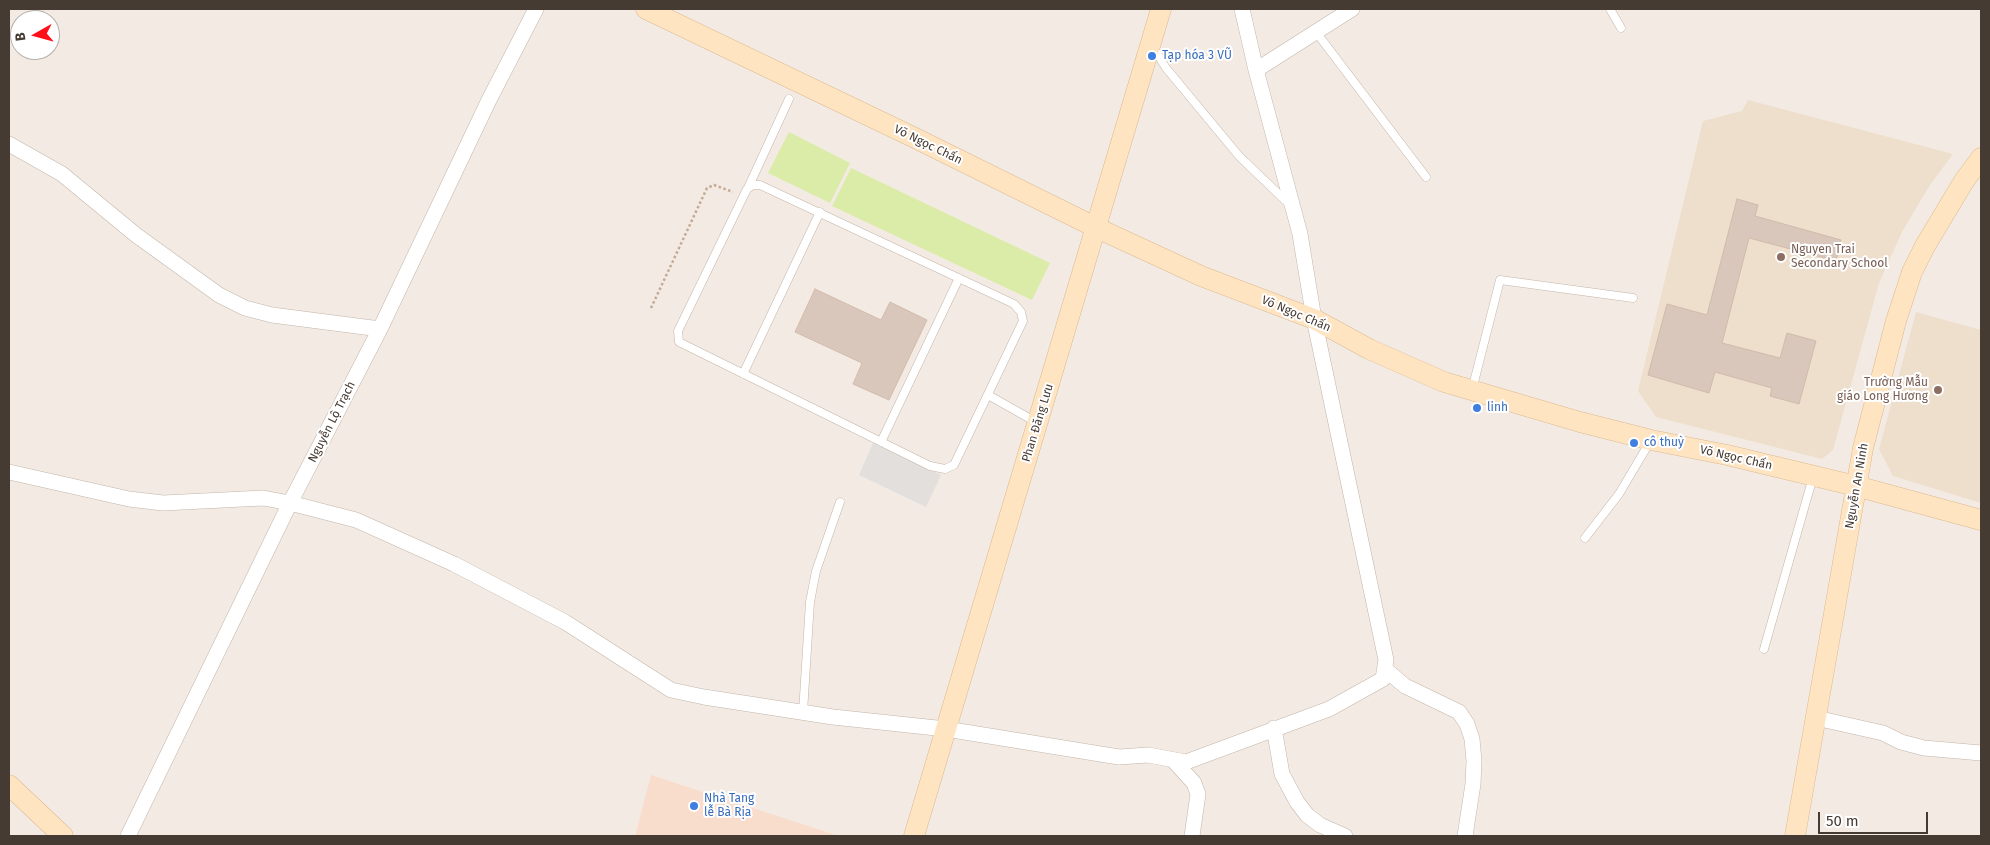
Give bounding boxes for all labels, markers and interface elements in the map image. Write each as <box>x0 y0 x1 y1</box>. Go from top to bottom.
north arrow <box>10 10 60 60</box>
text: B <box>12 31 30 42</box>
place label: Tạp hóa 3 VŨ <box>1162 49 1232 63</box>
marker: Tạp hóa 3 VŨ <box>1146 50 1158 62</box>
street label: Võ Ngọc Chấn <box>892 122 964 168</box>
place label: Nguyen Trai Secondary School <box>1791 243 1888 271</box>
marker: Nguyen Trai Secondary School <box>1775 251 1787 263</box>
street label: Võ Ngọc Chấn <box>1259 293 1333 335</box>
place label: Trường Mẫu giáo Long Hương <box>1837 376 1928 404</box>
street label: Nguyễn Lộ Trạch <box>305 379 359 465</box>
street label: Phan Đăng Lưu <box>1019 382 1057 464</box>
marker: Trường Mẫu giáo Long Hương <box>1932 384 1944 396</box>
place label: linh <box>1487 401 1508 415</box>
marker: linh <box>1471 402 1483 414</box>
place label: cô thuỳ <box>1644 436 1684 450</box>
marker: cô thuỳ <box>1628 437 1640 449</box>
street label: Nguyễn An Ninh <box>1842 442 1872 530</box>
street label: Võ Ngọc Chấn <box>1698 443 1774 473</box>
place label: Nhà Tang lễ Bà Rịa <box>704 792 754 820</box>
marker: Nhà Tang lễ Bà Rịa <box>688 800 700 812</box>
scale bar <box>1820 802 1930 834</box>
text: 50 m <box>1826 812 1859 830</box>

